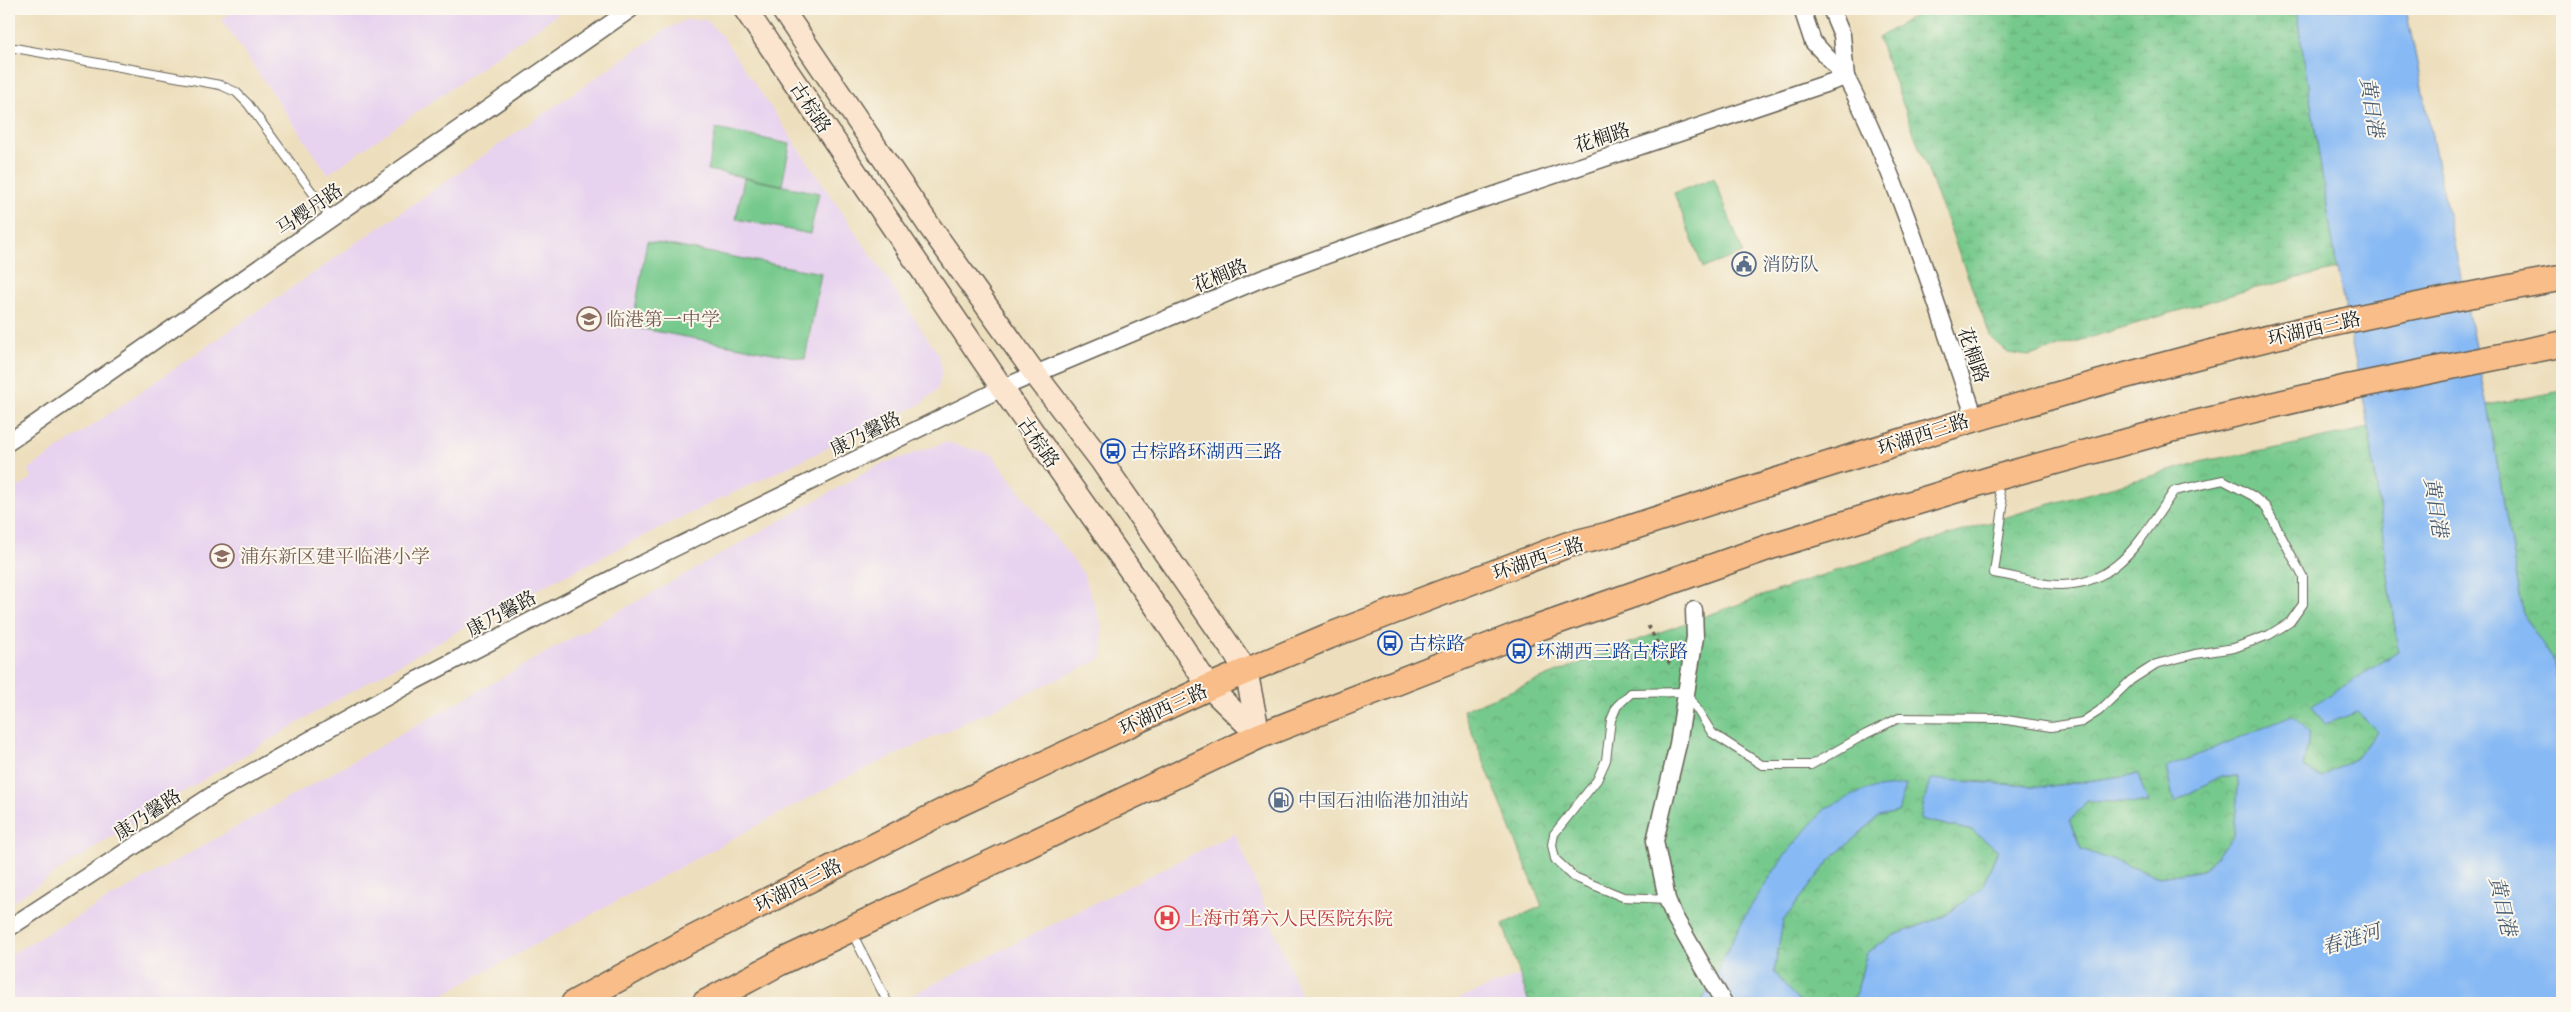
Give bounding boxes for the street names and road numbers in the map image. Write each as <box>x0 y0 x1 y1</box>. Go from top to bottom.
street label: 古棕路 <box>784 77 837 138</box>
street label: 花榈路 <box>1571 117 1633 158</box>
street label: 马樱丹路 <box>271 177 348 241</box>
street label: 花榈路 <box>1189 253 1251 298</box>
street label: 环湖西三路 <box>2265 306 2363 351</box>
street label: 花榈路 <box>1952 324 1995 386</box>
street label: 康乃馨路 <box>826 406 905 461</box>
street label: 环湖西三路 <box>1874 408 1972 461</box>
street label: 古棕路 <box>1012 412 1065 473</box>
street label: 环湖西三路 <box>1489 531 1587 586</box>
street label: 康乃馨路 <box>462 585 541 642</box>
street label: 环湖西三路 <box>1115 678 1212 741</box>
street label: 康乃馨路 <box>109 783 186 846</box>
street label: 环湖西三路 <box>750 853 846 918</box>

